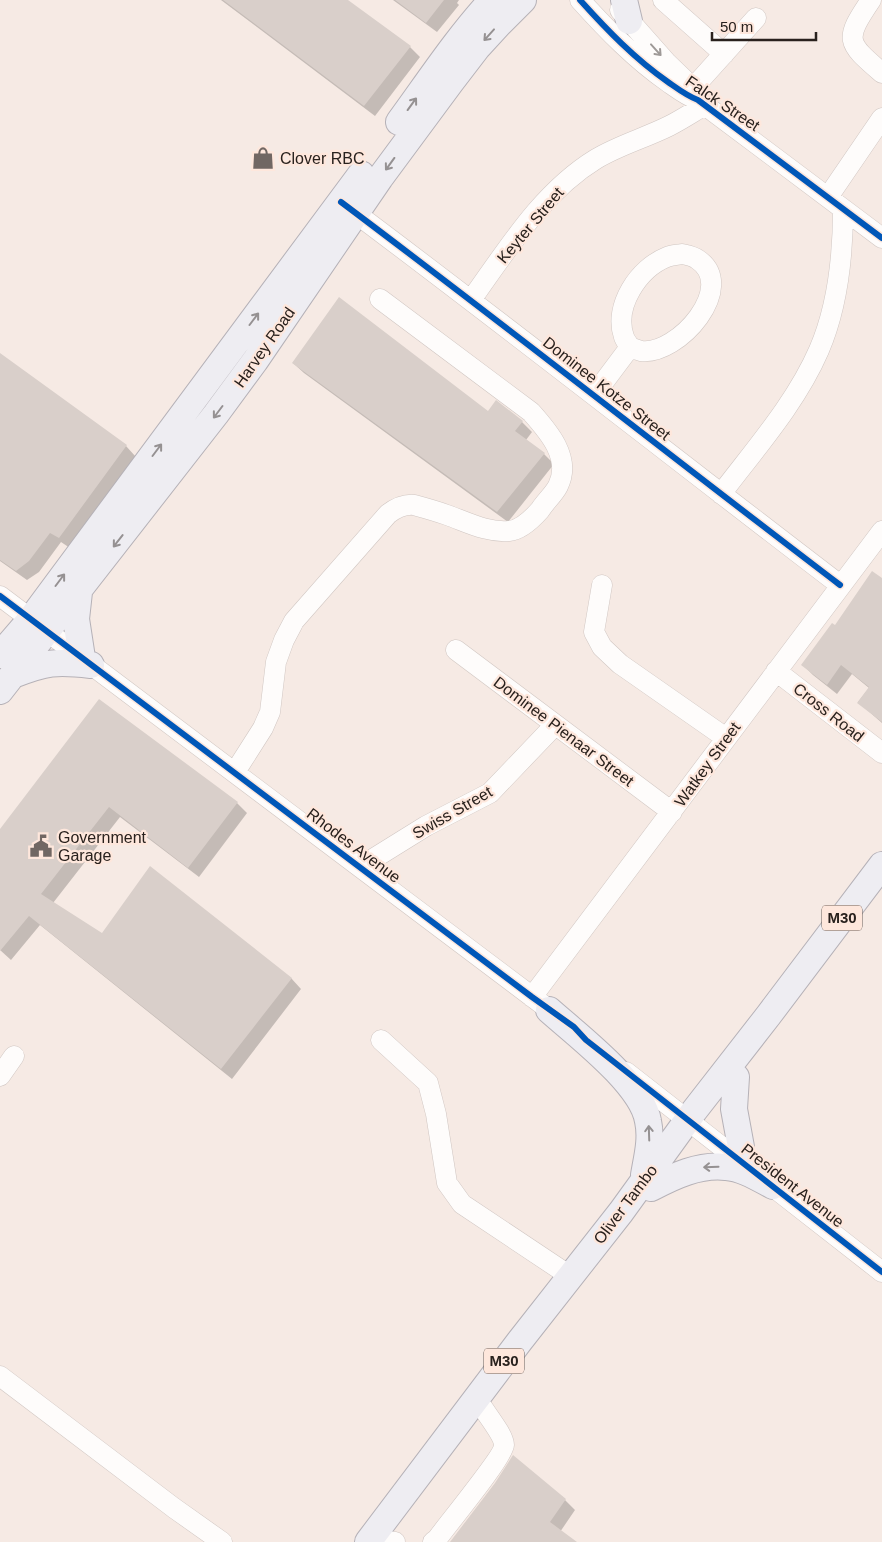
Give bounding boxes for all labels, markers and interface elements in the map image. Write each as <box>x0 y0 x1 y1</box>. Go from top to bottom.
scale bar <box>712 10 816 42</box>
text: 50 m <box>720 18 753 35</box>
one-way arrow <box>483 28 495 41</box>
one-way arrow <box>650 43 662 56</box>
street label: Falck Street <box>683 73 763 135</box>
one-way arrow <box>407 97 417 111</box>
shop icon: Clover RBC <box>250 145 276 171</box>
place label: Clover RBC <box>280 150 364 167</box>
one-way arrow <box>385 157 395 171</box>
street label: Keyter Street <box>494 184 567 267</box>
street label: Harvey Road <box>231 304 298 390</box>
one-way arrow <box>248 313 259 326</box>
street label: Dominee Kotze Street <box>540 334 674 444</box>
one-way arrow <box>212 405 223 418</box>
one-way arrow <box>151 444 162 457</box>
one-way arrow <box>113 534 124 547</box>
one-way arrow <box>54 574 65 587</box>
street label: Dominee Pienaar Street <box>490 673 637 790</box>
street label: Cross Road <box>790 680 867 745</box>
street label: Watkey Street <box>671 718 744 810</box>
street label: Swiss Street <box>409 783 495 842</box>
street label: Rhodes Avenue <box>304 805 404 886</box>
place label: Government Garage <box>58 829 147 864</box>
public building icon: Government Garage <box>28 833 54 859</box>
road number: M30 <box>822 906 862 930</box>
one-way arrow <box>644 1125 654 1141</box>
street label: President Avenue <box>738 1140 847 1231</box>
street label: Oliver Tambo <box>590 1162 661 1247</box>
one-way arrow <box>703 1162 720 1172</box>
road number: M30 <box>484 1348 524 1374</box>

